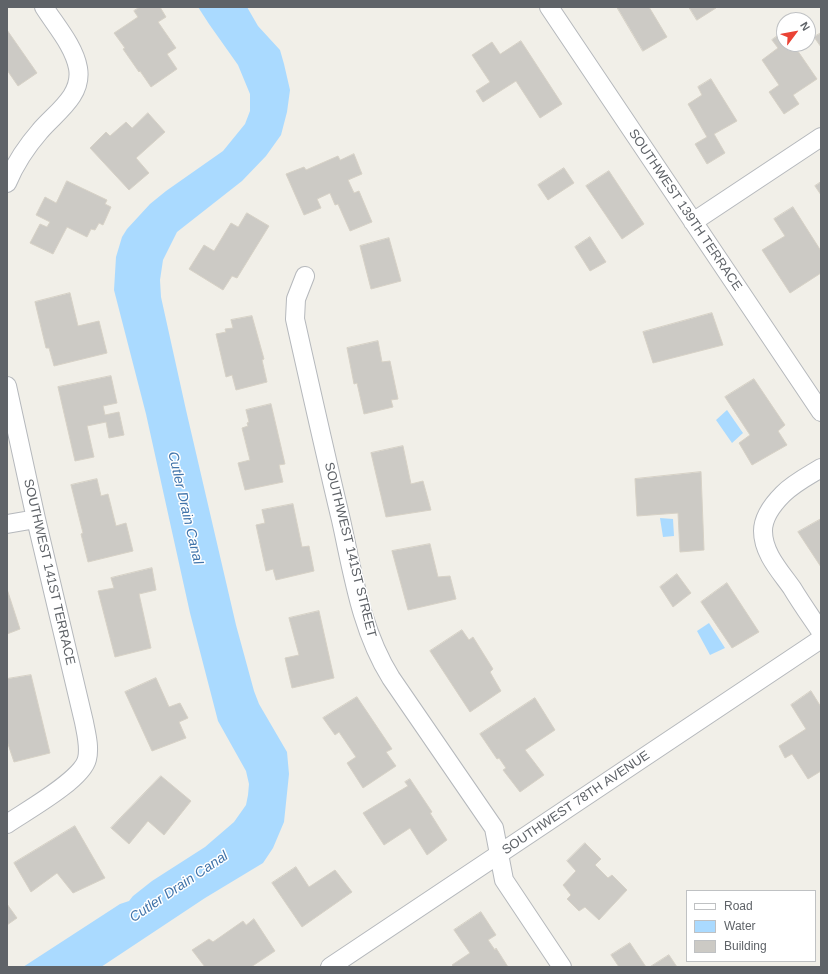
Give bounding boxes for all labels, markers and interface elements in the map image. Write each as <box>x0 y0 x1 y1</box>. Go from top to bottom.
north arrow <box>776 12 816 52</box>
text: N <box>798 20 813 33</box>
street label: SOUTHWEST 139TH TERRACE <box>625 126 745 294</box>
water label: Cutler Drain Canal <box>164 450 206 566</box>
street label: SOUTHWEST 141ST STREET <box>321 461 379 639</box>
street label: SOUTHWEST 141ST TERRACE <box>20 477 78 667</box>
street label: SOUTHWEST 78TH AVENUE <box>499 748 653 858</box>
water label: Cutler Drain Canal <box>127 848 231 926</box>
legend <box>686 890 816 962</box>
text: Road <box>724 899 753 913</box>
text: Water <box>724 919 756 933</box>
text: Building <box>724 939 767 953</box>

